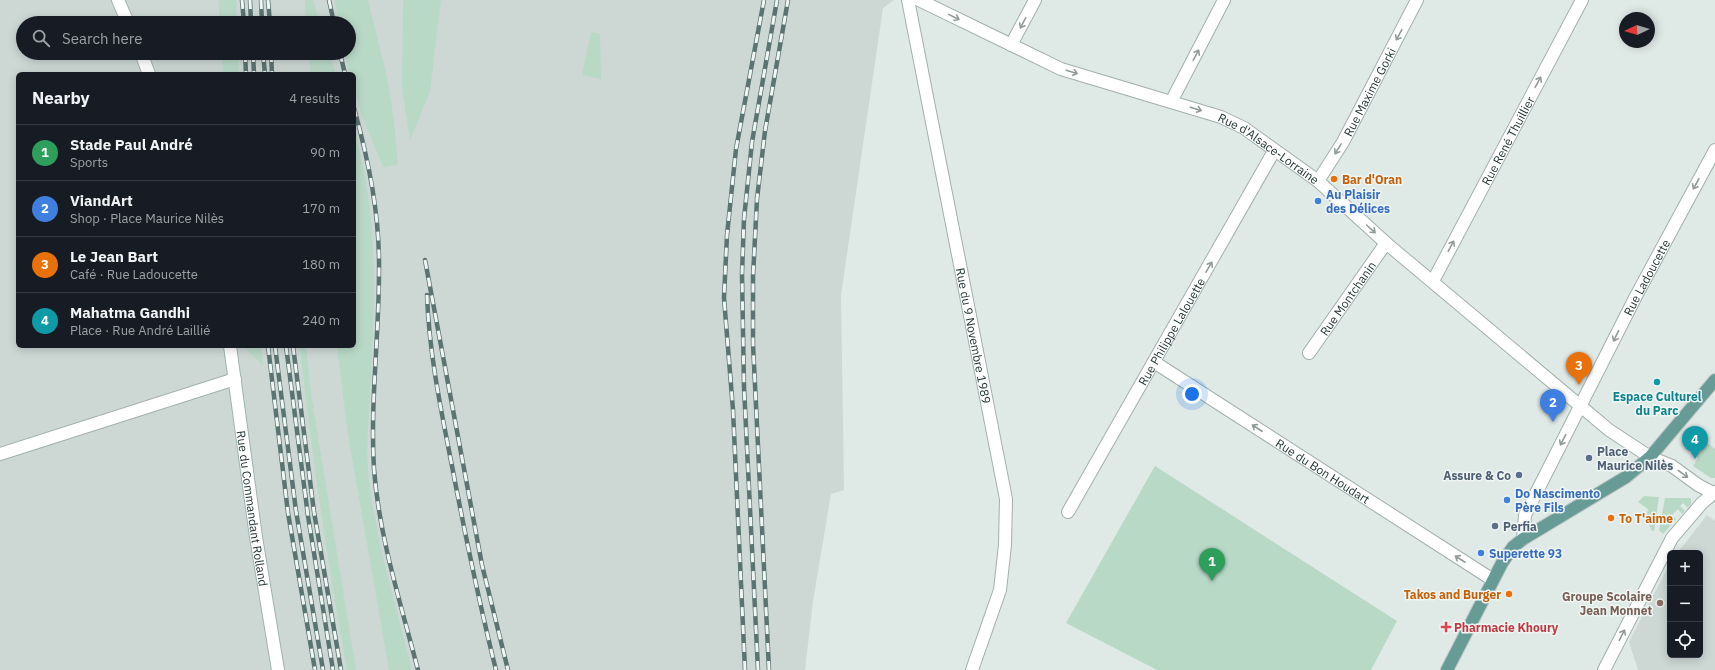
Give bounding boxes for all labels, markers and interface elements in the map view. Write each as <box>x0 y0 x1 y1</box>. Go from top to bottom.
north arrow <box>1619 12 1655 48</box>
one-way arrow <box>948 14 960 21</box>
search box <box>16 16 356 60</box>
one-way arrow <box>1019 17 1027 29</box>
icon: search <box>30 27 52 49</box>
one-way arrow <box>1395 28 1403 40</box>
text: Search here <box>62 29 142 48</box>
street label: Rue Maxime Gorki <box>1340 45 1398 139</box>
one-way arrow <box>1192 49 1200 61</box>
one-way arrow <box>1065 69 1078 76</box>
one-way arrow <box>1535 76 1542 88</box>
text: Nearby <box>32 87 90 109</box>
text: 4 results <box>289 90 340 107</box>
street label: Rue René Thuillier <box>1478 93 1537 187</box>
one-way arrow <box>1190 106 1202 114</box>
street label: Rue d'Alsace-Lorraine <box>1216 109 1322 187</box>
text: Stade Paul André <box>70 135 193 154</box>
one-way arrow <box>1334 143 1342 154</box>
text: 1 <box>41 144 49 161</box>
text: 90 m <box>310 144 340 161</box>
text: Sports <box>70 154 108 171</box>
place label: Bar d'Oran <box>1342 172 1402 187</box>
marker: Bar d'Oran <box>1329 174 1339 184</box>
one-way arrow <box>1692 178 1700 190</box>
place label: Au Plaisir des Délices <box>1326 187 1390 216</box>
text: ViandArt <box>70 191 133 210</box>
marker: Au Plaisir des Délices <box>1313 196 1323 206</box>
text: 2 <box>41 200 49 217</box>
text: 170 m <box>302 200 340 217</box>
text: Shop · Place Maurice Nilès <box>70 210 224 227</box>
one-way arrow <box>1366 225 1376 234</box>
street label: Rue Ladoucette <box>1620 236 1673 318</box>
one-way arrow <box>1448 241 1455 253</box>
text: Le Jean Bart <box>70 247 158 266</box>
text: 3 <box>41 256 49 273</box>
text: 180 m <box>302 256 340 273</box>
street label: Rue Montchanin <box>1316 258 1379 338</box>
one-way arrow <box>1205 262 1213 274</box>
text: Café · Rue Ladoucette <box>70 266 198 283</box>
street label: Rue du 9 Novembre 1989 <box>953 266 995 405</box>
street label: Rue Philippe Lalouette <box>1134 275 1208 388</box>
text: Mahatma Gandhi <box>70 303 190 322</box>
text: 4 <box>41 312 49 329</box>
text: 240 m <box>302 312 340 329</box>
text: Place · Rue André Laillié <box>70 322 211 339</box>
one-way arrow <box>1612 330 1619 342</box>
pin: 3 <box>1566 352 1592 385</box>
marker: Espace Culturel du Parc <box>1652 377 1662 387</box>
your location <box>1182 384 1202 404</box>
pin: 2 <box>1540 389 1566 422</box>
place label: Espace Culturel du Parc <box>1613 389 1702 418</box>
one-way arrow <box>1252 424 1263 432</box>
pin: 4 <box>1682 426 1708 459</box>
street label: Rue du Commandant Rolland <box>234 430 272 587</box>
one-way arrow <box>1559 434 1566 446</box>
street label: Rue du Bon Houdart <box>1273 435 1373 506</box>
place label: Place Maurice Nilès <box>1597 444 1673 473</box>
marker: Place Maurice Nilès <box>1584 453 1594 463</box>
place label: Assure & Co <box>1443 468 1511 483</box>
marker: Assure & Co <box>1514 470 1524 480</box>
one-way arrow <box>1677 470 1688 478</box>
place label: Do Nascimento Père Fils <box>1515 486 1600 515</box>
marker: Do Nascimento Père Fils <box>1502 495 1512 505</box>
place label: To T'aime <box>1619 511 1673 526</box>
marker: To T'aime <box>1606 513 1616 523</box>
place label: Perfia <box>1503 519 1537 534</box>
marker: Perfia <box>1490 521 1500 531</box>
place label: Superette 93 <box>1489 546 1562 561</box>
pin: 1 <box>1199 548 1225 581</box>
marker: Superette 93 <box>1476 548 1486 558</box>
map controls <box>1667 550 1703 658</box>
button: + <box>1667 550 1703 586</box>
one-way arrow <box>1454 555 1466 563</box>
button: − <box>1667 586 1703 622</box>
place label: Takos and Burger <box>1404 587 1501 602</box>
marker: Takos and Burger <box>1504 589 1514 599</box>
place label: Groupe Scolaire Jean Monnet <box>1562 589 1652 618</box>
marker: Groupe Scolaire Jean Monnet <box>1655 598 1665 608</box>
place label: Pharmacie Khoury <box>1454 620 1559 635</box>
marker: Pharmacie Khoury <box>1441 622 1451 632</box>
button: locate <box>1667 622 1703 658</box>
one-way arrow <box>1619 630 1627 642</box>

